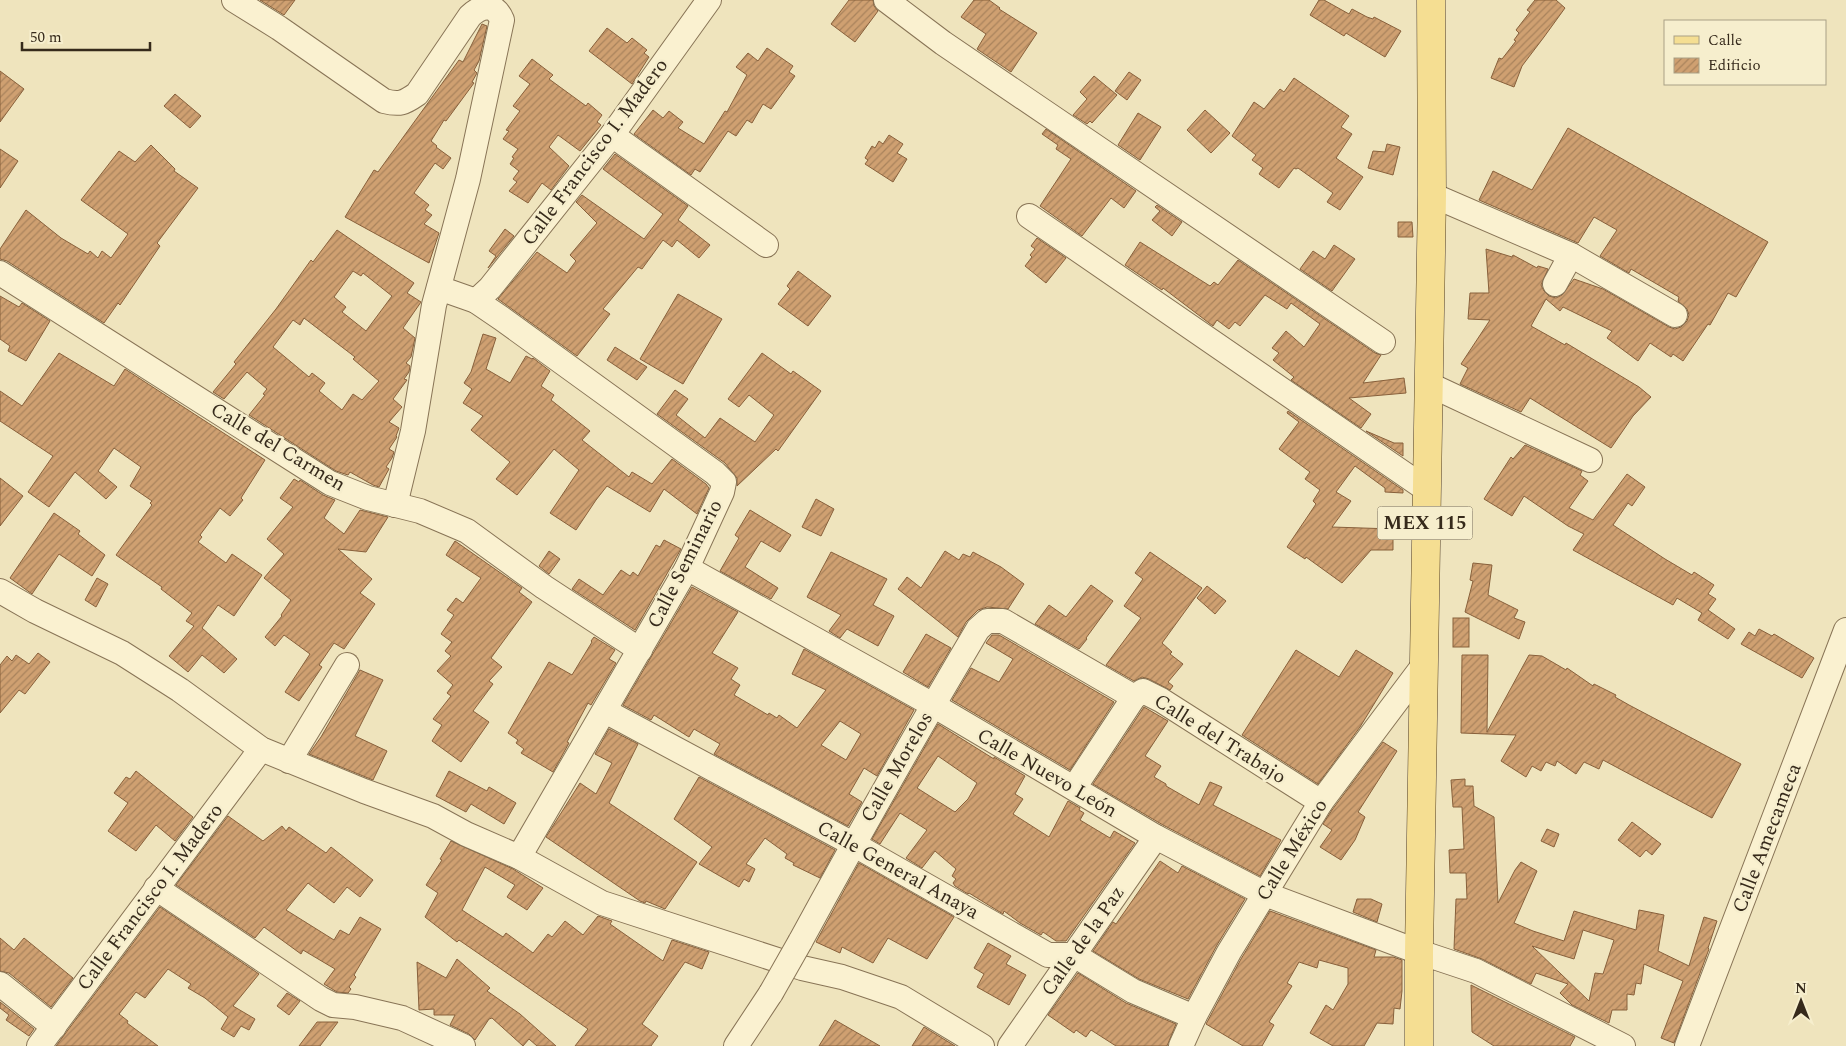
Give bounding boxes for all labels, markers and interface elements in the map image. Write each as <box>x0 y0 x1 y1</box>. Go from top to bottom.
scale bar <box>22 20 150 52</box>
legend <box>1664 20 1826 85</box>
text: 50 m <box>30 26 62 49</box>
text: Calle <box>1708 29 1742 52</box>
street label: Calle Francisco I. Madero <box>514 52 676 252</box>
text: Edificio <box>1708 54 1761 77</box>
street label: Calle del Carmen <box>205 395 351 499</box>
street label: Calle Seminario <box>640 494 730 634</box>
road number: MEX 115 <box>1378 506 1472 540</box>
street label: Calle del Trabajo <box>1148 686 1292 792</box>
street label: Calle Morelos <box>853 706 941 828</box>
street label: Calle Nuevo León <box>971 721 1123 825</box>
street label: Calle Amecameca <box>1725 759 1809 917</box>
street label: Calle México <box>1249 793 1335 907</box>
street label: Calle Francisco I. Madero <box>69 797 231 997</box>
street label: Calle General Anaya <box>811 813 985 927</box>
street label: Calle de la Paz <box>1034 880 1132 1002</box>
north arrow <box>1776 976 1826 1026</box>
text: N <box>1795 978 1807 999</box>

